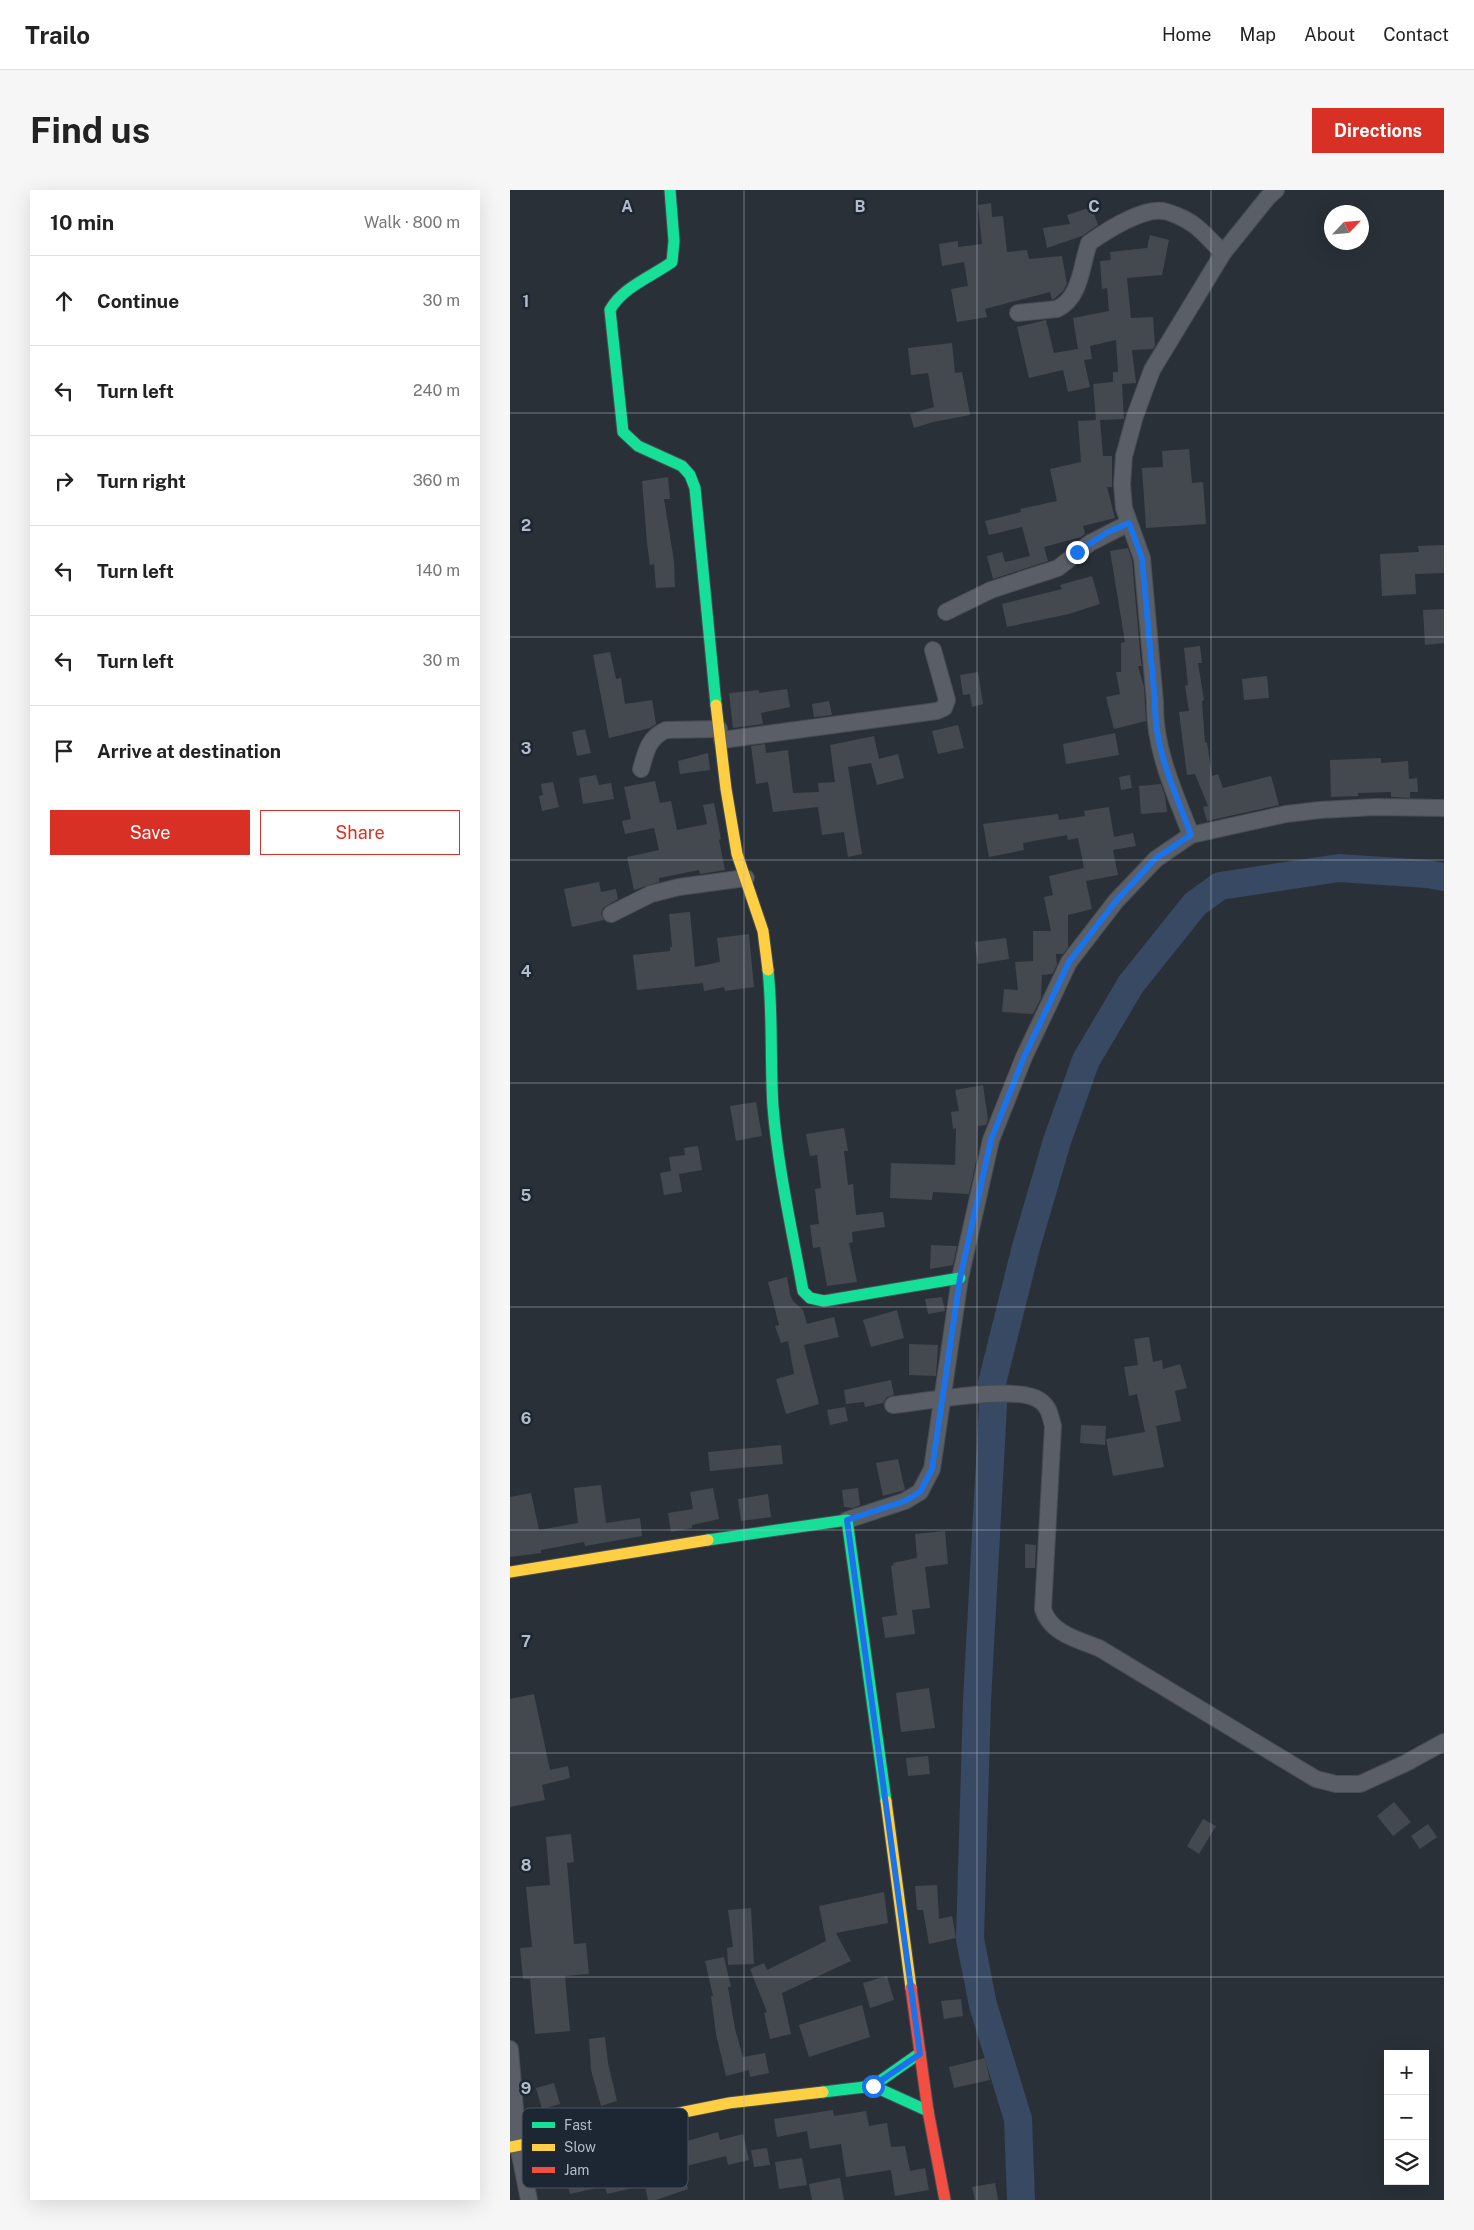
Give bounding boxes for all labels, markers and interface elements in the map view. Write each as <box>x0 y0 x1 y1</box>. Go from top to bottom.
text: Trailo <box>25 21 90 49</box>
text: Home <box>1162 24 1212 45</box>
text: Map <box>1240 24 1276 45</box>
text: About <box>1304 24 1355 45</box>
text: Contact <box>1383 24 1449 45</box>
button: Directions <box>1312 108 1444 153</box>
text: Find us <box>30 110 150 151</box>
text: A <box>621 197 633 216</box>
text: B <box>855 197 866 216</box>
text: C <box>1088 197 1100 216</box>
north arrow <box>1324 205 1369 250</box>
text: 10 min <box>50 210 114 235</box>
text: Walk · 800 m <box>364 213 460 232</box>
icon: ahead <box>50 287 78 315</box>
text: Continue <box>97 290 179 312</box>
text: 30 m <box>423 291 460 310</box>
text: 1 <box>523 292 529 311</box>
icon: left <box>50 377 78 405</box>
text: Turn left <box>97 380 174 402</box>
text: 240 m <box>413 381 460 400</box>
icon: right <box>50 467 78 495</box>
text: Turn right <box>97 470 186 492</box>
text: 360 m <box>413 471 460 490</box>
text: 2 <box>521 516 531 535</box>
route end <box>1066 541 1089 564</box>
icon: left <box>50 557 78 585</box>
text: Turn left <box>97 560 174 582</box>
text: 140 m <box>416 561 460 580</box>
icon: left <box>50 647 78 675</box>
text: Turn left <box>97 650 174 672</box>
text: 30 m <box>423 651 460 670</box>
icon: arrive <box>50 737 78 765</box>
text: 3 <box>521 739 531 758</box>
text: Arrive at destination <box>97 740 281 762</box>
button: Save <box>50 810 250 855</box>
button: Share <box>260 810 460 855</box>
text: 4 <box>521 962 532 981</box>
text: 5 <box>521 1186 532 1205</box>
text: 6 <box>521 1409 531 1428</box>
text: 7 <box>521 1632 531 1651</box>
text: 8 <box>521 1856 532 1875</box>
map controls <box>1384 2050 1429 2185</box>
button: + <box>1384 2050 1429 2095</box>
route start <box>862 2075 885 2098</box>
text: 9 <box>521 2079 531 2098</box>
button: − <box>1384 2095 1429 2140</box>
legend <box>522 2108 688 2188</box>
text: Fast <box>564 2117 592 2133</box>
text: Slow <box>564 2139 596 2155</box>
button: layers <box>1384 2140 1429 2185</box>
text: Jam <box>564 2162 589 2178</box>

